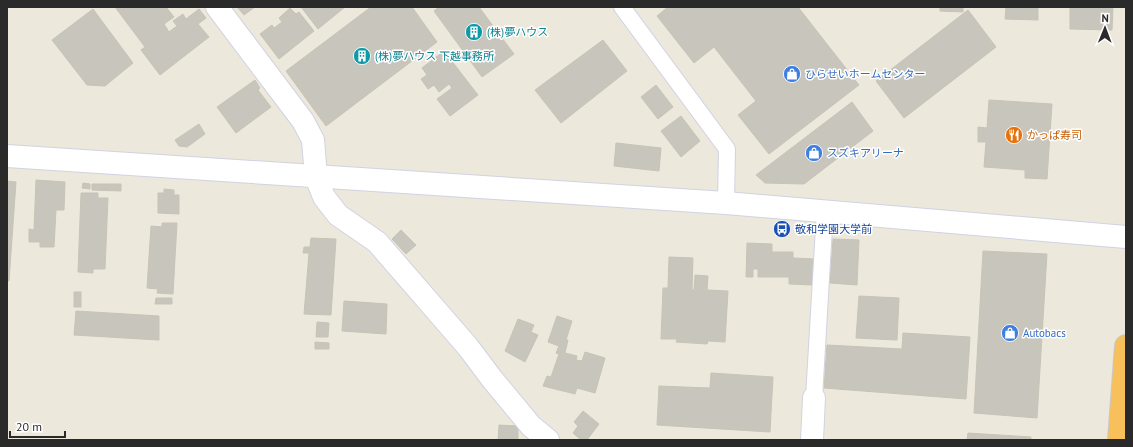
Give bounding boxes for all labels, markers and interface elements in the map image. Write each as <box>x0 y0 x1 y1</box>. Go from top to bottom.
north arrow <box>1085 8 1125 48</box>
text: N <box>1101 11 1109 25</box>
building icon: (株)夢ハウス <box>464 22 484 42</box>
place label: (株)夢ハウス <box>487 25 548 39</box>
building icon: (株)夢ハウス 下越事務所 <box>352 46 372 66</box>
place label: (株)夢ハウス 下越事務所 <box>375 49 495 63</box>
shop icon: ひらせいホームセンター <box>782 64 802 84</box>
place label: ひらせいホームセンター <box>805 67 925 81</box>
restaurant icon: かっぱ寿司 <box>1004 125 1024 145</box>
place label: かっぱ寿司 <box>1027 128 1082 142</box>
shop icon: スズキアリーナ <box>804 143 824 163</box>
place label: スズキアリーナ <box>827 146 904 160</box>
bus stop icon: 敬和学園大学前 <box>772 219 792 239</box>
place label: 敬和学園大学前 <box>795 222 872 236</box>
shop icon: Autobacs <box>1000 323 1020 343</box>
place label: Autobacs <box>1023 326 1066 340</box>
scale bar <box>10 413 65 439</box>
text: 20 m <box>16 419 42 434</box>

